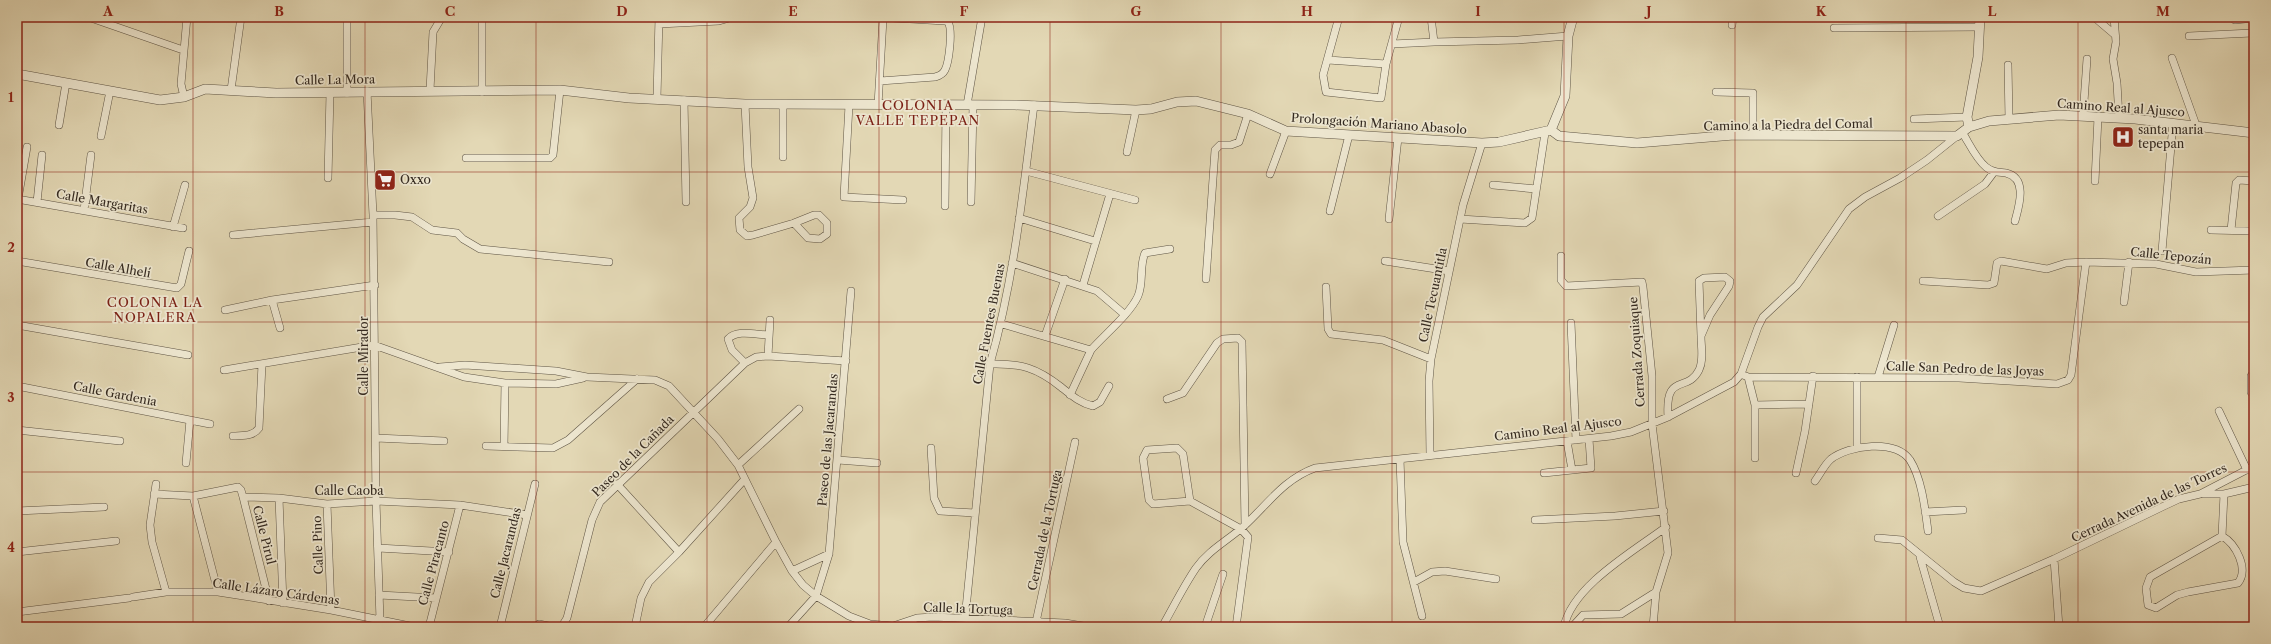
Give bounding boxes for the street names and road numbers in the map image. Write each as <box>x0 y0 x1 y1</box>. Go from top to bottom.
street label: Calle La Mora <box>295 71 376 88</box>
street label: Camino Real al Ajusco <box>2057 96 2185 119</box>
street label: Prolongación Mariano Abasolo <box>1291 110 1467 137</box>
street label: Camino a la Piedra del Comal <box>1703 116 1873 133</box>
street label: Calle Margaritas <box>55 186 149 217</box>
street label: Calle Tepozán <box>2130 244 2213 267</box>
street label: Calle Tecuantitla <box>1415 246 1450 344</box>
street label: Calle Alhelí <box>84 254 152 281</box>
street label: Calle Fuentes Buenas <box>969 262 1008 386</box>
street label: Cerrada Zoquiaque <box>1625 296 1648 408</box>
street label: Calle Mirador <box>356 316 371 396</box>
street label: Calle San Pedro de las Joyas <box>1886 358 2044 379</box>
street label: Paseo de las Jacarandas <box>814 373 841 507</box>
street label: Calle Gardenia <box>72 378 159 409</box>
street label: Paseo de la Cañada <box>589 411 677 500</box>
street label: Camino Real al Ajusco <box>1493 413 1622 444</box>
street label: Cerrada Avenida de las Torres <box>2069 460 2229 545</box>
street label: Cerrada de la Tortuga <box>1024 467 1065 592</box>
street label: Calle Caoba <box>314 483 384 498</box>
street label: Calle Pirul <box>250 504 279 566</box>
street label: Calle Jacarandas <box>487 506 524 600</box>
street label: Calle Pino <box>309 515 326 575</box>
street label: Calle Piracanto <box>415 519 452 607</box>
street label: Calle Lázaro Cárdenas <box>211 575 341 608</box>
street label: Calle la Tortuga <box>923 599 1014 618</box>

